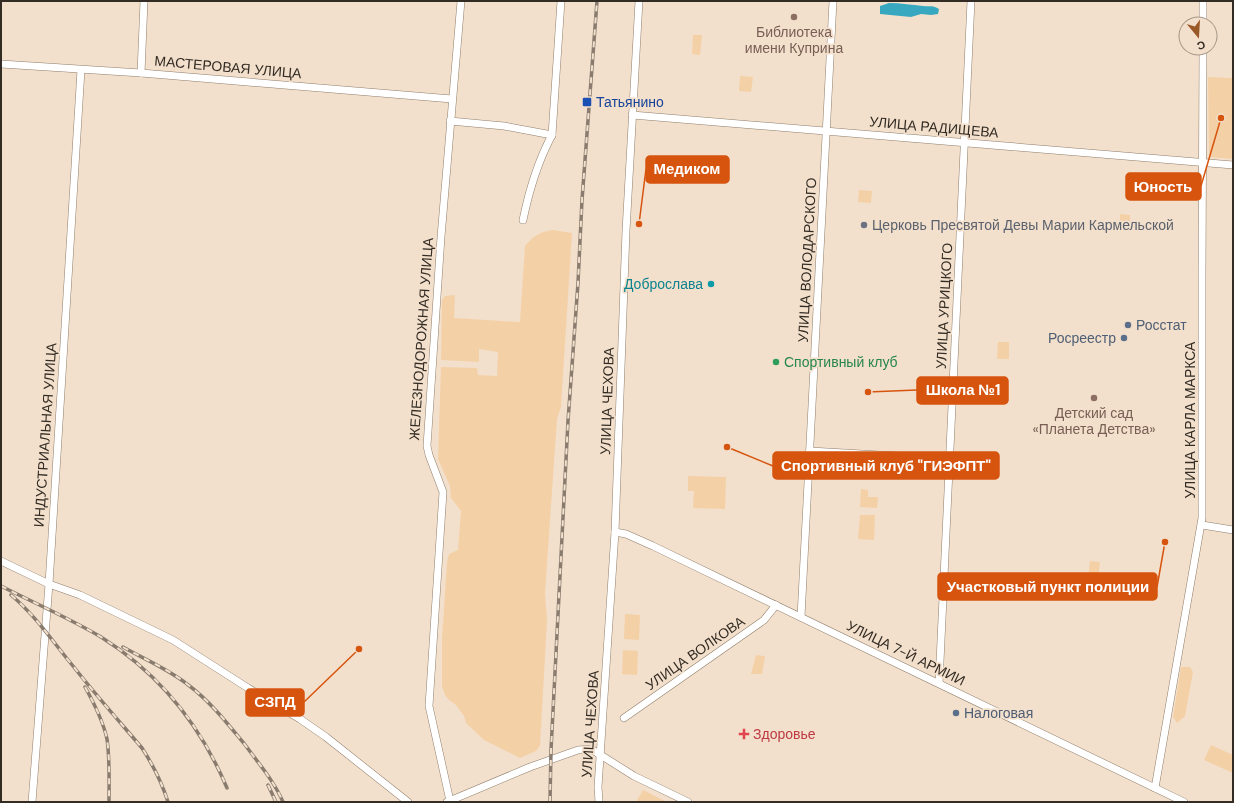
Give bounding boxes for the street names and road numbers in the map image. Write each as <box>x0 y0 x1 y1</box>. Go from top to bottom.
street label: МАСТЕРОВАЯ УЛИЦА <box>154 52 303 82</box>
street label: УЛИЦА РАДИЩЕВА <box>869 112 1000 142</box>
street label: УЛИЦА ВОЛОДАРСКОГО <box>794 177 820 343</box>
street label: ЖЕЛЕЗНОДОРОЖНАЯ УЛИЦА <box>405 236 437 441</box>
street label: УЛИЦА УРИЦКОГО <box>932 242 956 370</box>
street label: ИНДУСТРИАЛЬНАЯ УЛИЦА <box>30 341 60 528</box>
street label: УЛИЦА КАРЛА МАРКСА <box>1181 341 1199 498</box>
street label: УЛИЦА ЧЕХОВА <box>596 346 618 455</box>
street label: УЛИЦА ВОЛКОВА <box>642 612 749 694</box>
street label: УЛИЦА 7-Й АРМИИ <box>844 616 968 690</box>
street label: УЛИЦА ЧЕХОВА <box>577 669 603 778</box>

